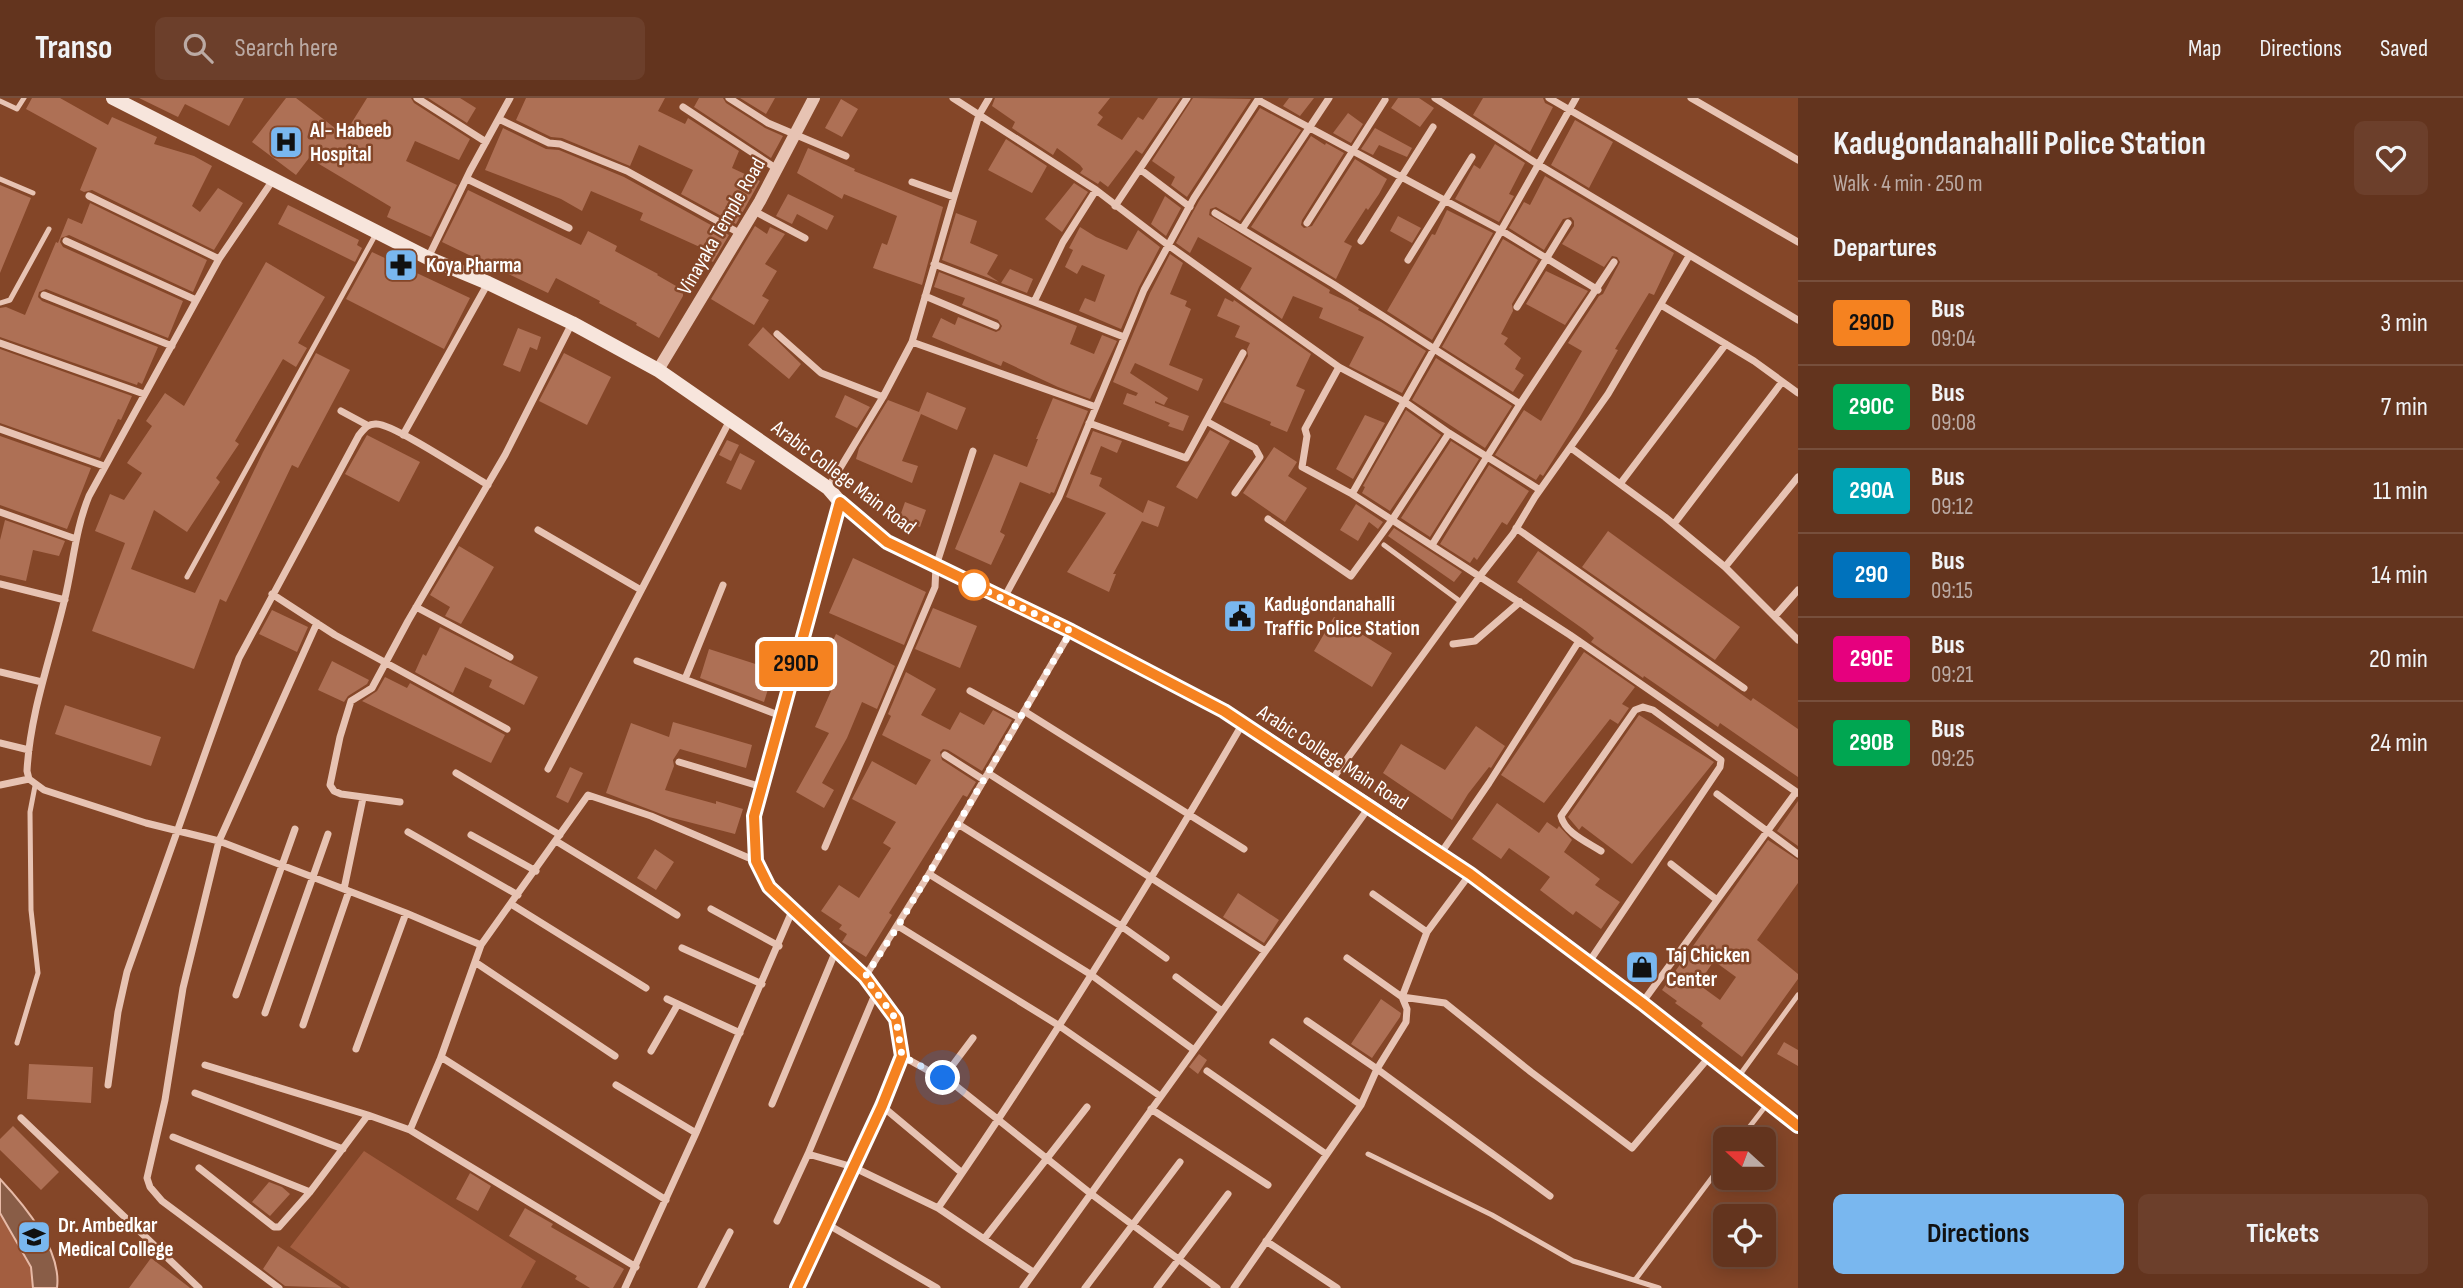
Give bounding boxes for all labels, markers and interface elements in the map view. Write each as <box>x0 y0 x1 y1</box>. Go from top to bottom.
search box <box>155 17 645 80</box>
text: Transo <box>35 28 113 68</box>
icon: search <box>179 29 217 67</box>
text: Search here <box>235 33 338 64</box>
text: Map <box>2188 34 2221 63</box>
text: Directions <box>2259 34 2342 63</box>
text: Saved <box>2380 34 2428 63</box>
place label: Al- Habeeb Hospital <box>309 118 392 167</box>
button: heart <box>2354 121 2428 195</box>
hospital icon: Al- Habeeb Hospital <box>267 123 305 161</box>
text: Kadugondanahalli Police Station <box>1833 124 2206 164</box>
street label: Vinayaka Temple Road <box>672 153 771 299</box>
text: Walk · 4 min · 250 m <box>1833 170 1983 198</box>
text: Departures <box>1833 233 1937 264</box>
pharmacy icon: Koya Pharma <box>382 246 420 284</box>
place label: Koya Pharma <box>426 253 522 278</box>
text: Bus <box>1931 294 1965 325</box>
text: 290D <box>1849 308 1894 337</box>
text: 3 min <box>2380 308 2428 339</box>
text: 09:04 <box>1931 325 1976 353</box>
text: Bus <box>1931 378 1965 409</box>
text: 290C <box>1849 392 1894 421</box>
text: 7 min <box>2381 392 2428 423</box>
text: 09:08 <box>1931 409 1976 437</box>
street label: Arabic College Main Road <box>766 414 921 540</box>
text: Bus <box>1931 462 1965 493</box>
text: 290A <box>1849 476 1894 505</box>
text: 11 min <box>2373 476 2428 507</box>
text: 09:12 <box>1931 493 1974 521</box>
text: Bus <box>1931 546 1965 577</box>
text: 290 <box>1855 560 1888 589</box>
text: 14 min <box>2371 560 2428 591</box>
unlabelled marker <box>959 570 989 600</box>
text: 09:15 <box>1931 577 1973 605</box>
place label: Kadugondanahalli Traffic Police Station <box>1264 592 1420 641</box>
public building icon: Kadugondanahalli Traffic Police Station <box>1221 597 1259 635</box>
text: Bus <box>1931 630 1965 661</box>
line badge: 290D <box>747 641 845 687</box>
text: 290E <box>1850 644 1893 673</box>
text: 20 min <box>2369 644 2428 675</box>
text: 290D <box>773 649 819 678</box>
text: 09:21 <box>1931 661 1973 689</box>
street label: Arabic College Main Road <box>1252 699 1413 815</box>
text: Bus <box>1931 714 1965 745</box>
text: 290B <box>1849 728 1894 757</box>
text: 24 min <box>2370 728 2428 759</box>
text: 09:25 <box>1931 745 1975 773</box>
place label: Taj Chicken Center <box>1666 943 1750 992</box>
shop icon: Taj Chicken Center <box>1623 948 1661 986</box>
your location <box>925 1060 960 1095</box>
north arrow <box>1713 1127 1776 1190</box>
map controls <box>1713 1127 1776 1267</box>
button: Directions <box>1833 1194 2124 1274</box>
button: Tickets <box>2138 1194 2428 1274</box>
button: locate <box>1713 1204 1776 1267</box>
place label: Dr. Ambedkar Medical College <box>58 1213 173 1262</box>
school or university icon: Dr. Ambedkar Medical College <box>15 1218 53 1256</box>

